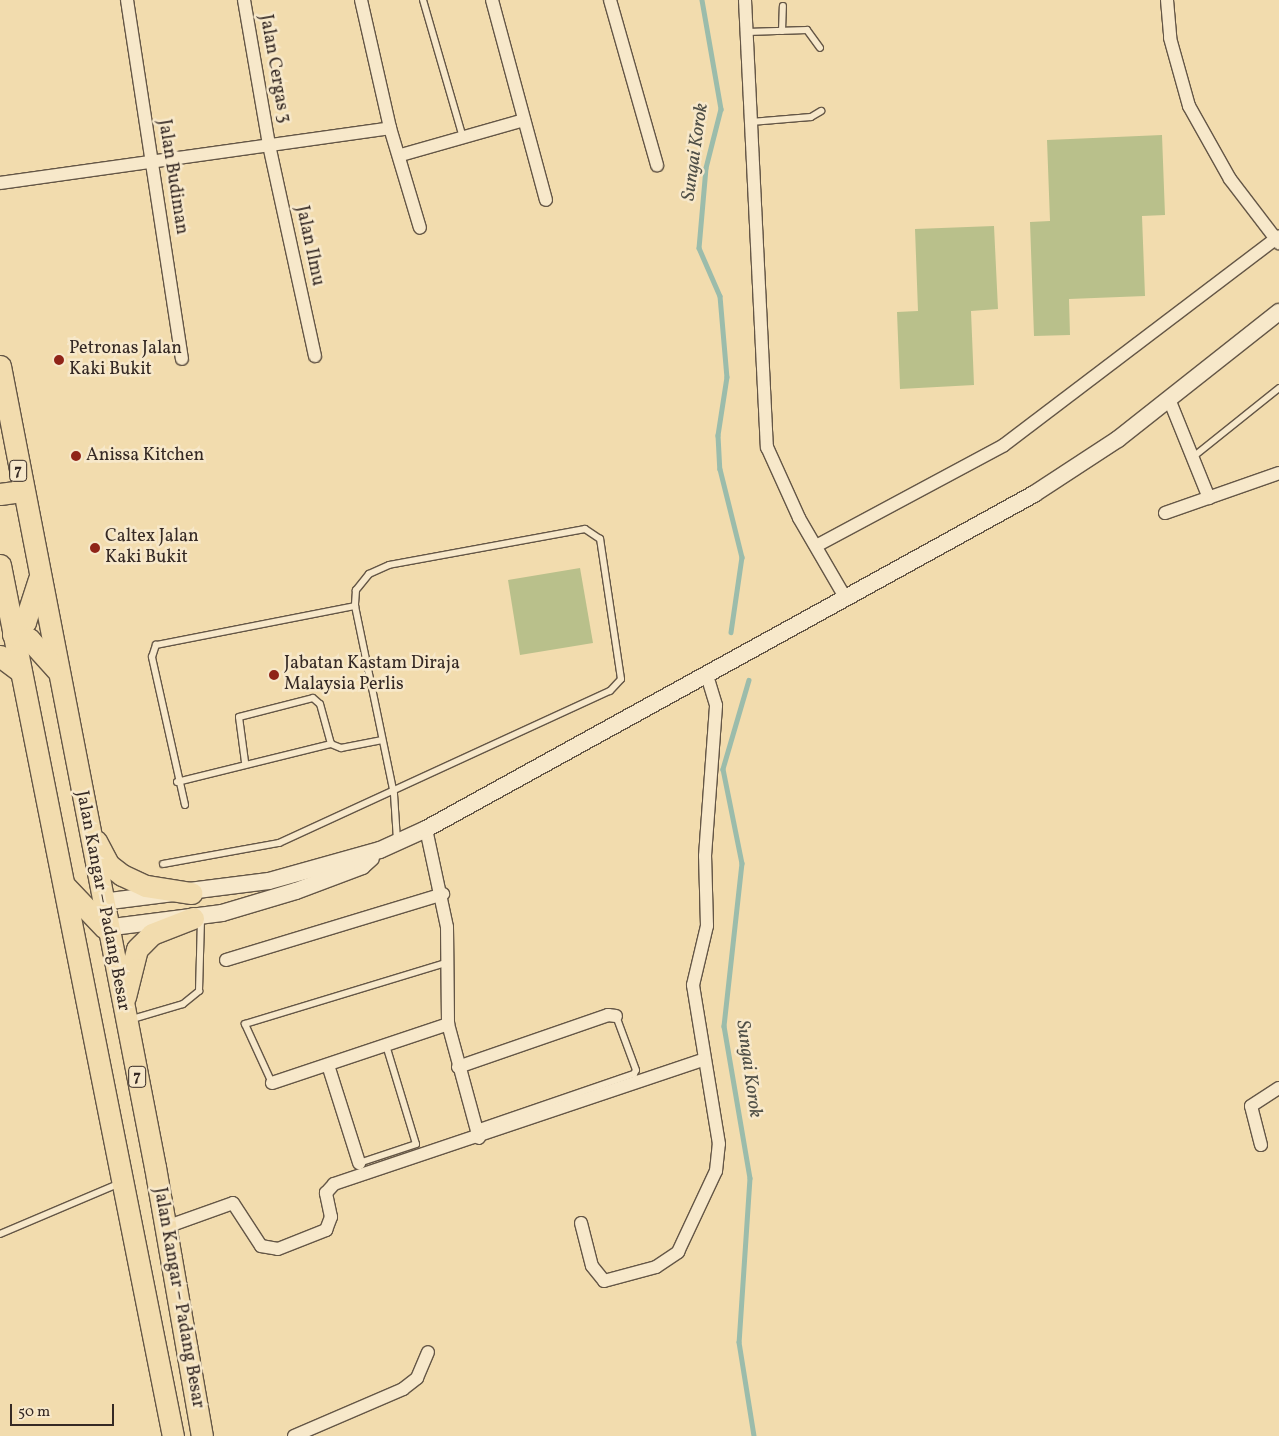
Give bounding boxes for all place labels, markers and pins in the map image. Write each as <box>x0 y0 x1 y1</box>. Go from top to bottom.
place label: Petronas Jalan Kaki Bukit <box>69 339 182 382</box>
marker: Petronas Jalan Kaki Bukit <box>53 354 65 366</box>
place label: Anissa Kitchen <box>86 445 204 467</box>
marker: Anissa Kitchen <box>70 450 82 462</box>
place label: Caltex Jalan Kaki Bukit <box>105 527 199 570</box>
marker: Caltex Jalan Kaki Bukit <box>89 542 101 554</box>
place label: Jabatan Kastam Diraja Malaysia Perlis <box>284 654 460 696</box>
marker: Jabatan Kastam Diraja Malaysia Perlis <box>268 669 280 681</box>

